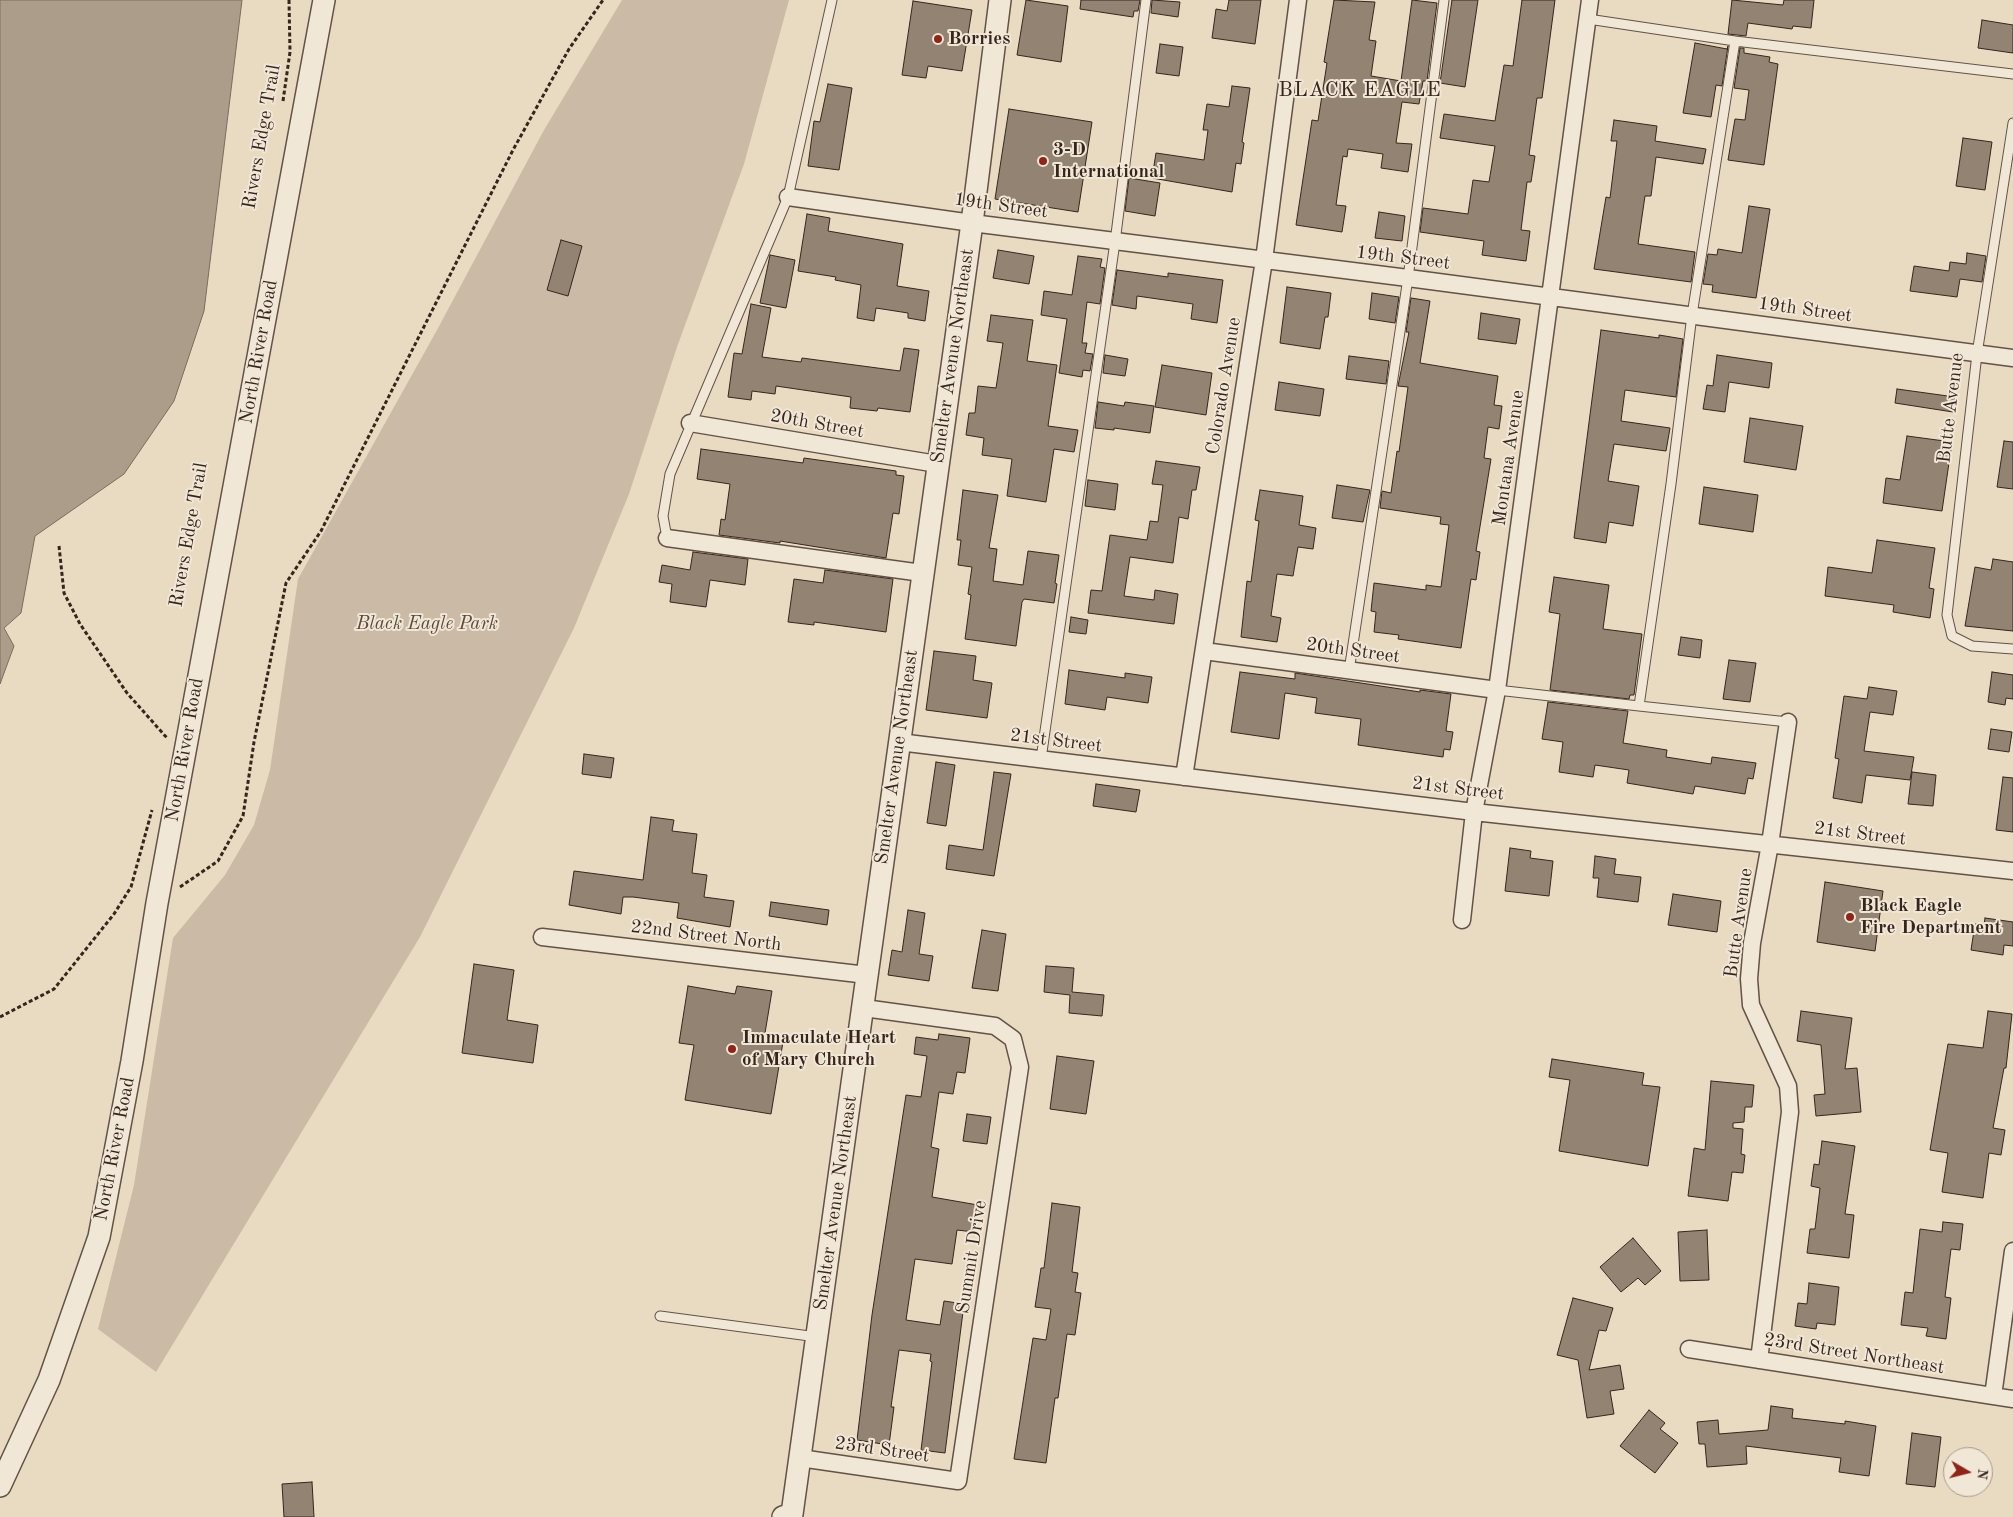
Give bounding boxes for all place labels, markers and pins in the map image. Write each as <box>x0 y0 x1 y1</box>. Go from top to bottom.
place label: Borries <box>948 28 1010 50</box>
marker: Borries <box>932 33 944 45</box>
place label: 3-D International <box>1053 139 1164 183</box>
marker: 3-D International <box>1037 155 1049 167</box>
place label: Black Eagle Fire Department <box>1860 895 2002 939</box>
marker: Black Eagle Fire Department <box>1844 911 1856 923</box>
place label: Immaculate Heart of Mary Church <box>742 1027 896 1071</box>
marker: Immaculate Heart of Mary Church <box>726 1043 738 1055</box>

